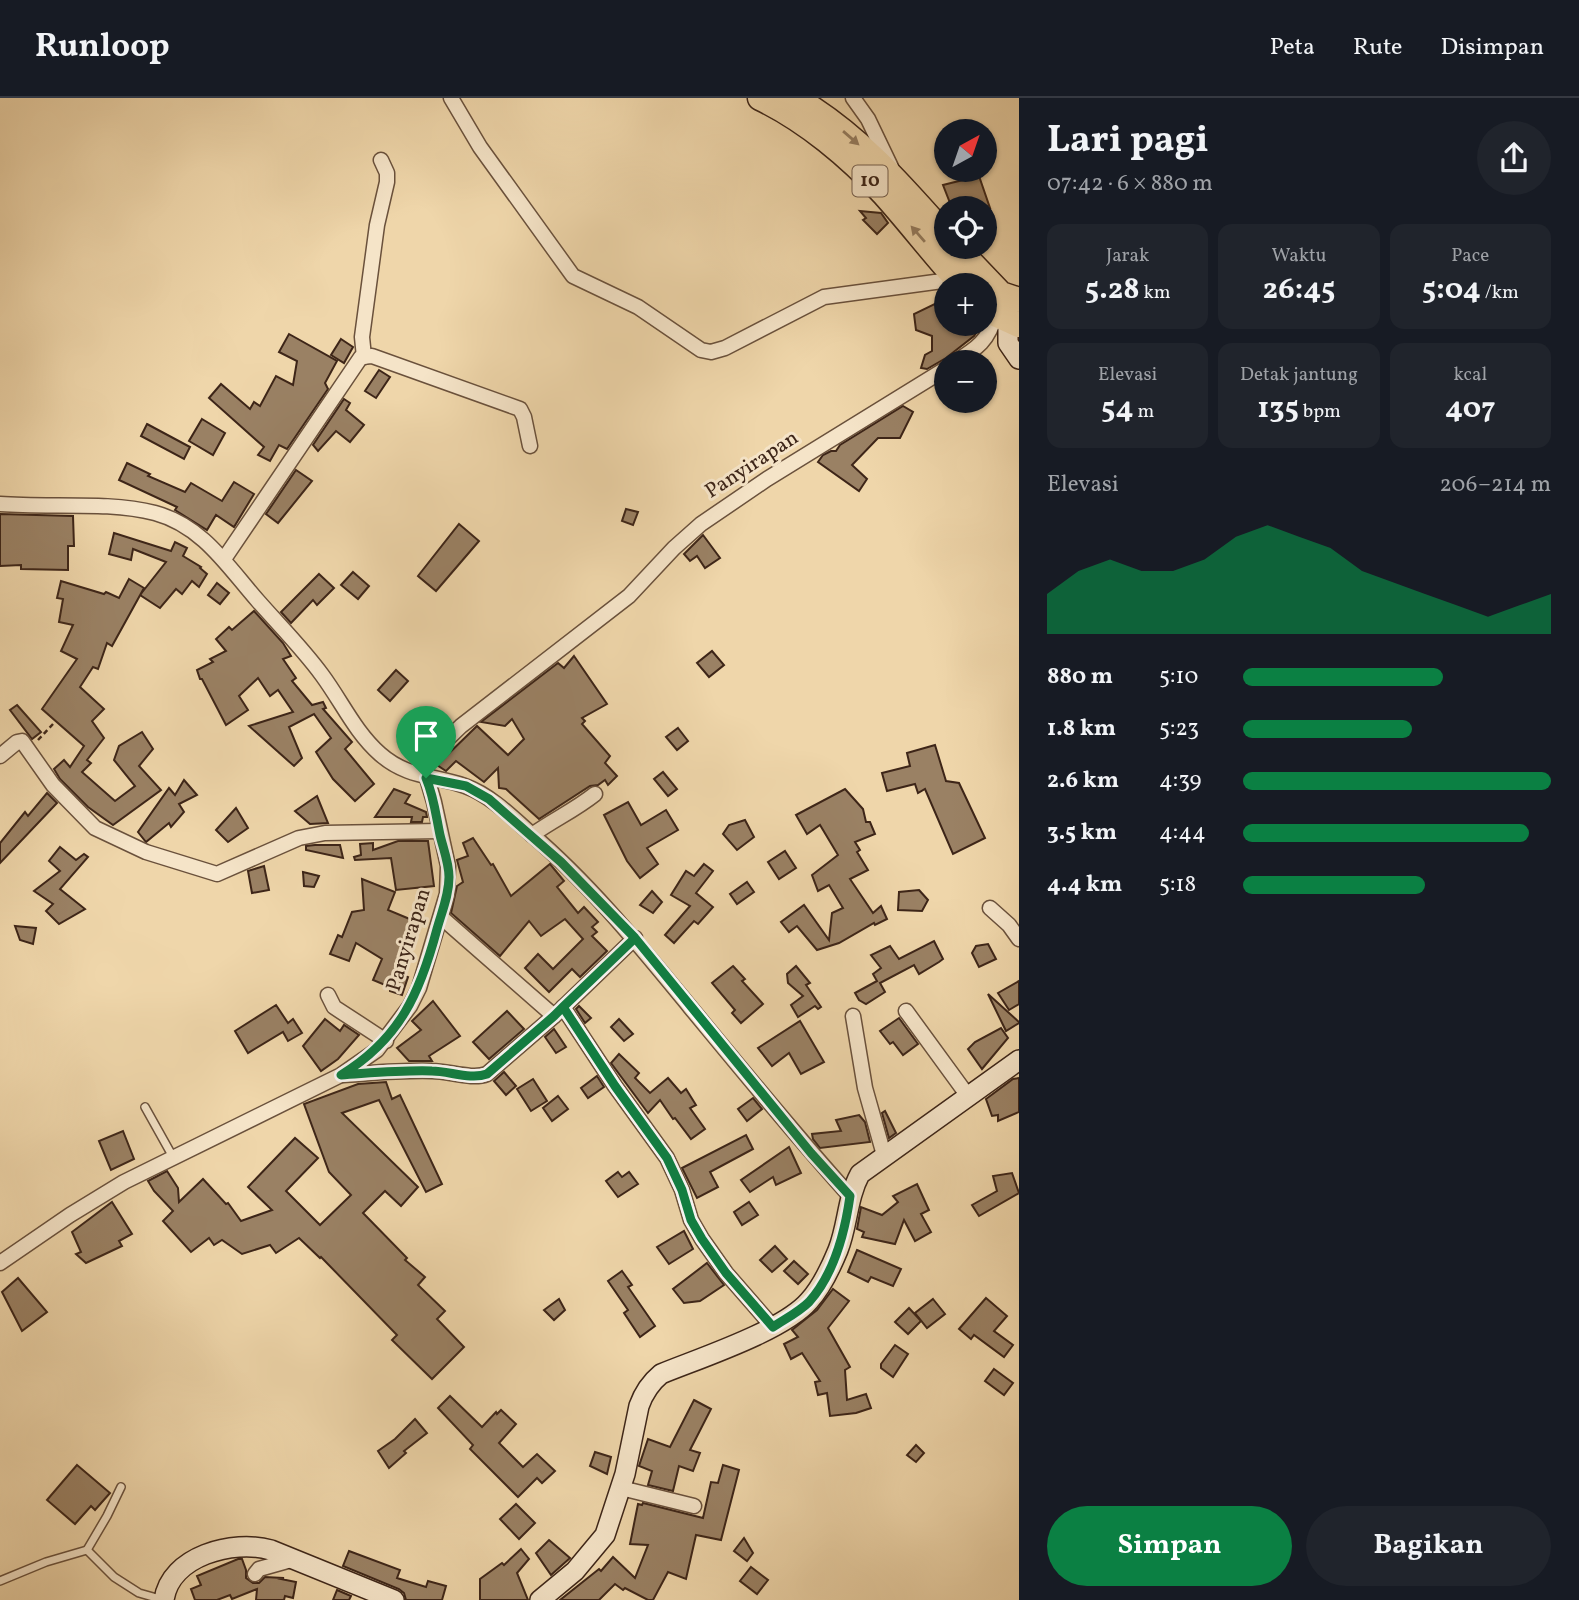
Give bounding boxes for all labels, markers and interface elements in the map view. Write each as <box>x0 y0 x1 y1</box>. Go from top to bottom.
text: Runloop <box>35 25 170 71</box>
text: Peta <box>1270 31 1315 65</box>
text: Rute <box>1353 31 1402 65</box>
text: Disimpan <box>1440 31 1544 65</box>
text: Lari pagi <box>1047 115 1209 168</box>
north arrow <box>934 119 998 182</box>
map controls <box>934 119 997 413</box>
button: share <box>1477 121 1551 195</box>
one-way arrow <box>842 130 859 145</box>
road number: 10 <box>852 166 888 197</box>
text: 07:42 · 6 × 880 m <box>1047 168 1213 200</box>
button: locate <box>934 196 997 259</box>
one-way arrow <box>911 225 926 242</box>
text: Jarak <box>1106 243 1149 269</box>
text: Waktu <box>1272 243 1326 269</box>
text: Pace <box>1451 243 1489 269</box>
text: 5.28 <box>1085 269 1140 311</box>
text: 26:45 <box>1263 269 1335 311</box>
text: 5:04 <box>1422 269 1481 311</box>
button: + <box>934 273 997 336</box>
text: km <box>1140 280 1171 306</box>
text: /km <box>1481 280 1519 306</box>
button: − <box>934 350 997 413</box>
text: Elevasi <box>1098 362 1157 388</box>
text: Detak jantung <box>1240 362 1358 388</box>
text: kcal <box>1453 362 1487 388</box>
text: 54 <box>1101 388 1134 430</box>
text: 135 <box>1257 388 1299 430</box>
text: 407 <box>1445 388 1496 430</box>
text: m <box>1134 399 1154 425</box>
text: bpm <box>1299 399 1341 425</box>
street label: Panyirapan <box>700 424 804 506</box>
text: Elevasi <box>1047 469 1119 501</box>
text: 206–214 m <box>1439 469 1551 501</box>
text: 880 m <box>1047 661 1113 693</box>
text: 5:10 <box>1159 661 1198 693</box>
pin <box>396 706 456 778</box>
text: 1.8 km <box>1047 713 1116 745</box>
text: 5:23 <box>1159 713 1199 745</box>
icon: arrive <box>407 717 445 755</box>
text: 2.6 km <box>1047 765 1119 797</box>
text: 4:39 <box>1159 765 1201 797</box>
text: 3.5 km <box>1047 817 1117 849</box>
text: 4:44 <box>1159 817 1206 849</box>
text: 4.4 km <box>1047 869 1122 901</box>
text: 5:18 <box>1159 869 1196 901</box>
street label: Panyirapan <box>380 885 438 995</box>
button: Simpan <box>1047 1506 1292 1586</box>
button: Bagikan <box>1306 1506 1551 1586</box>

